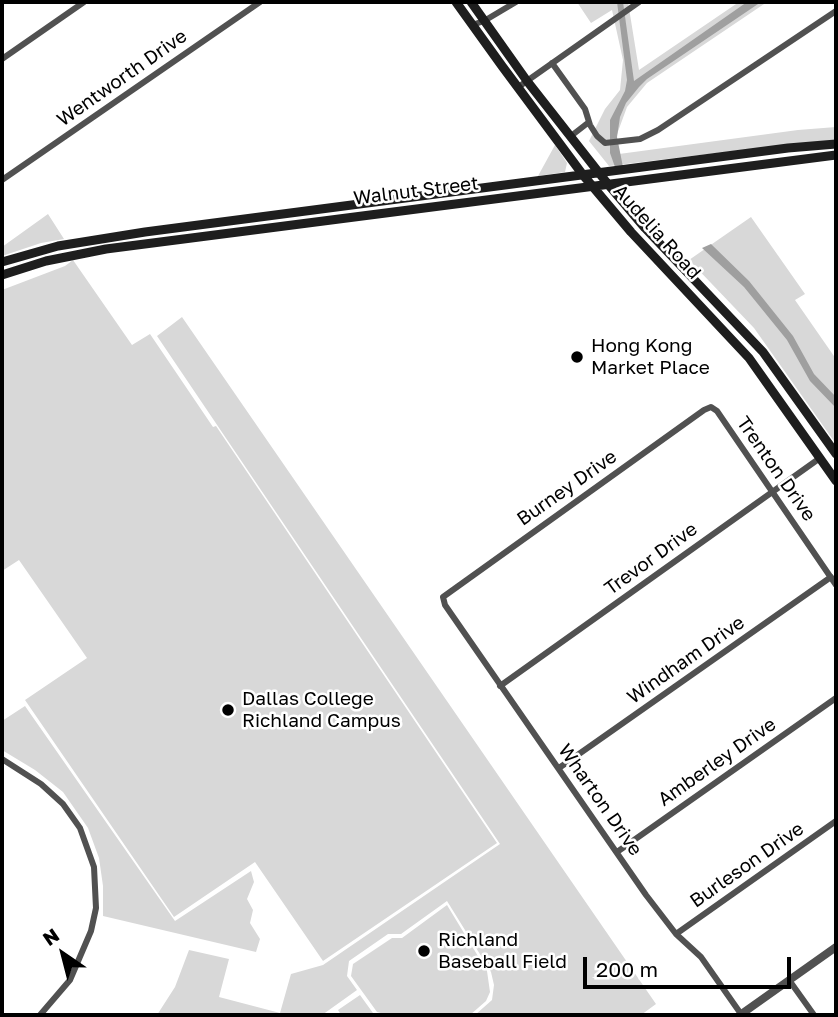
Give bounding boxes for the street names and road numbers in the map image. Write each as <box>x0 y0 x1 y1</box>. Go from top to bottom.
street label: Wentworth Drive <box>53 25 191 131</box>
street label: Walnut Street <box>352 172 480 210</box>
street label: Audelia Road <box>608 180 706 284</box>
street label: Trenton Drive <box>732 412 820 526</box>
street label: Burney Drive <box>513 445 621 531</box>
street label: Trevor Drive <box>600 518 702 600</box>
street label: Windham Drive <box>623 611 749 709</box>
street label: Amberley Drive <box>654 713 780 811</box>
street label: Wharton Drive <box>553 740 647 860</box>
street label: Burleson Drive <box>686 817 808 913</box>

